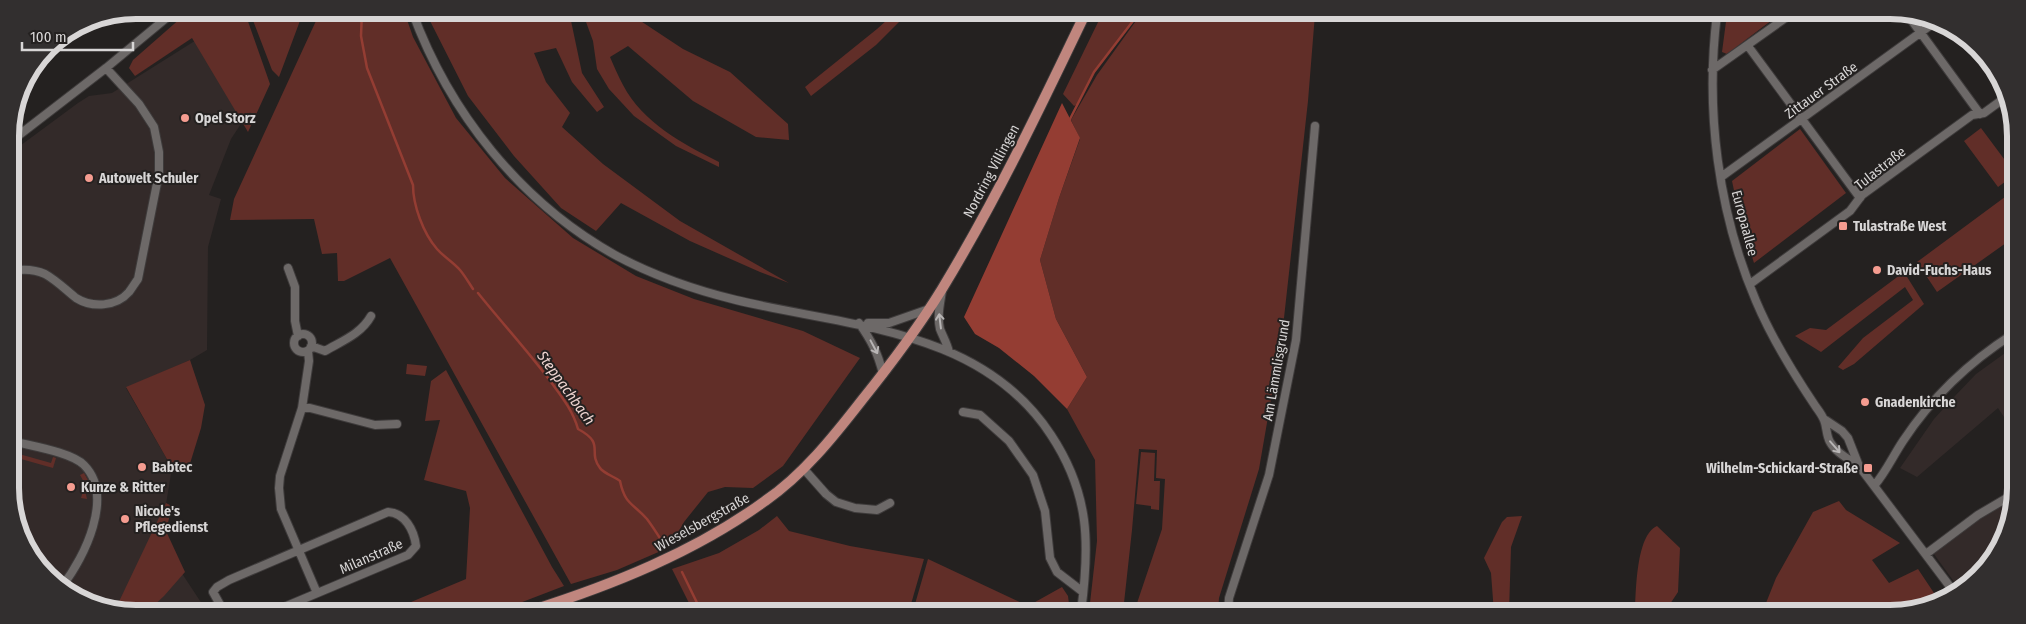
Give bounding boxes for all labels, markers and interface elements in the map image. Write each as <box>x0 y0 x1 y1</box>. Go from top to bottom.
scale bar <box>22 20 134 52</box>
text: 100 m <box>30 28 67 46</box>
street label: Zittauer Straße <box>1782 58 1861 122</box>
place label: Opel Storz <box>195 110 256 127</box>
marker: Opel Storz <box>179 112 191 124</box>
street label: Nordring Villingen <box>960 122 1023 221</box>
street label: Tulastraße <box>1851 143 1909 194</box>
place label: Autowelt Schuler <box>98 170 199 187</box>
marker: Autowelt Schuler <box>83 172 95 184</box>
street label: Europaallee <box>1728 188 1761 258</box>
place label: Tulastraße West <box>1853 218 1948 235</box>
marker: Tulastraße West <box>1837 220 1849 232</box>
place label: David-Fuchs-Haus <box>1887 262 1991 279</box>
marker: David-Fuchs-Haus <box>1871 264 1883 276</box>
one-way arrow <box>934 313 944 329</box>
street label: Am Lämmlisgrund <box>1259 318 1294 422</box>
one-way arrow <box>869 339 879 354</box>
water label: Steppachbach <box>533 347 599 428</box>
place label: Gnadenkirche <box>1875 394 1956 411</box>
marker: Gnadenkirche <box>1859 396 1871 408</box>
one-way arrow <box>1829 441 1841 454</box>
place label: Babtec <box>152 459 193 476</box>
place label: Wilhelm-Schickard-Straße <box>1706 460 1858 477</box>
marker: Babtec <box>136 461 148 473</box>
marker: Wilhelm-Schickard-Straße <box>1862 462 1874 474</box>
place label: Kunze & Ritter <box>81 479 166 496</box>
marker: Kunze & Ritter <box>65 481 77 493</box>
street label: Wieselsbergstraße <box>652 489 752 555</box>
place label: Nicole's Pflegedienst <box>135 503 209 536</box>
marker: Nicole's Pflegedienst <box>119 513 131 525</box>
street label: Milanstraße <box>337 535 406 578</box>

